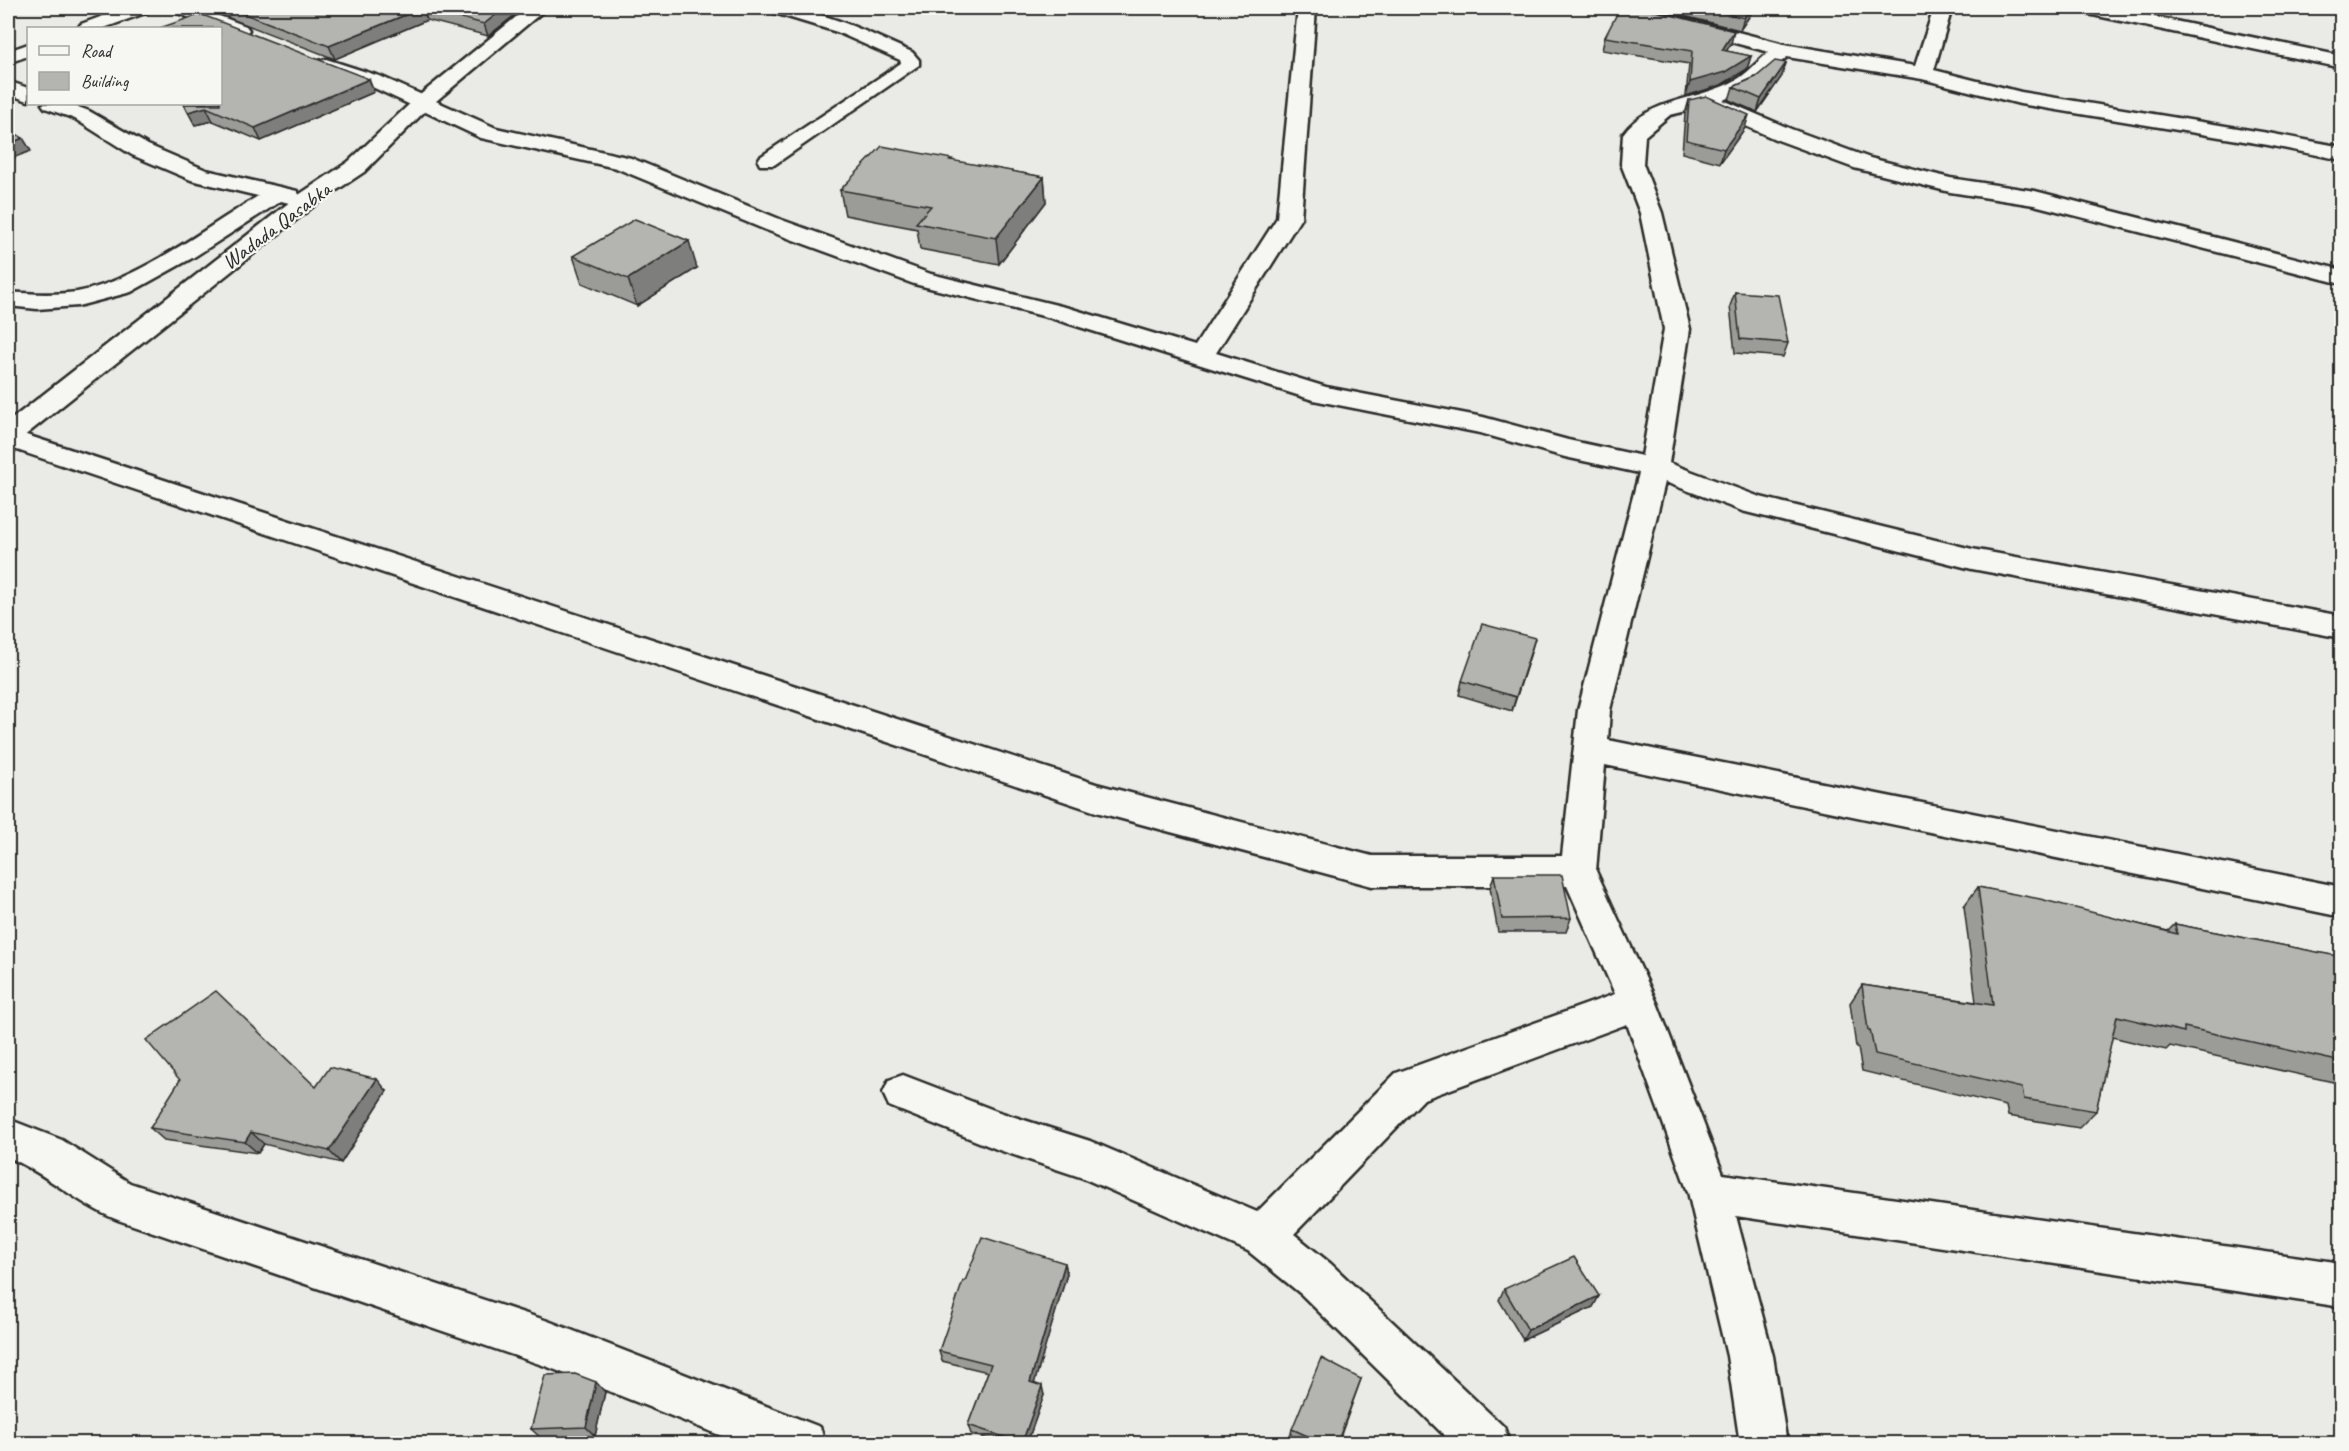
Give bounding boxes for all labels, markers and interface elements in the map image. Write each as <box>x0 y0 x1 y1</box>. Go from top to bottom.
legend <box>27 27 222 105</box>
text: Road <box>81 40 114 62</box>
text: Building <box>81 70 130 92</box>
street label: Wadada Qasabka <box>216 174 338 276</box>

